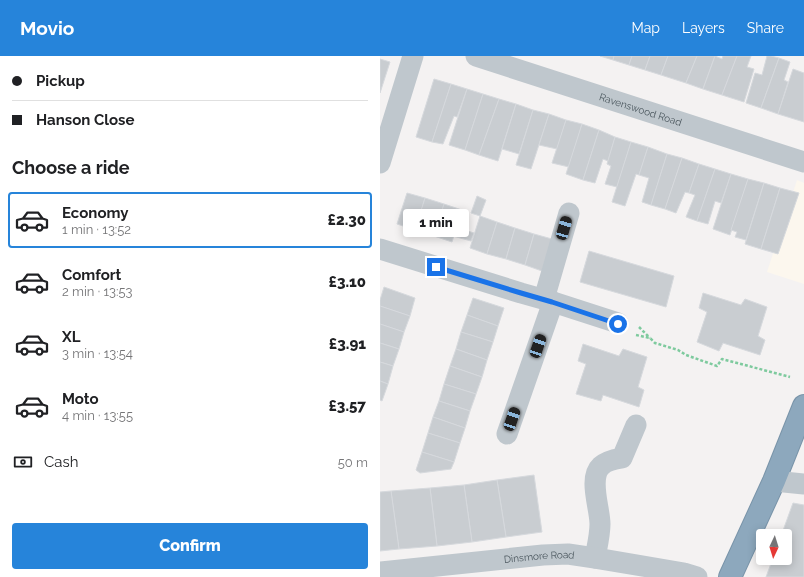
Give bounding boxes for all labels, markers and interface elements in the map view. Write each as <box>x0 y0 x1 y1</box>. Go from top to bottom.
text: Movio <box>20 17 74 39</box>
text: Map <box>632 20 660 36</box>
text: Layers <box>682 20 725 36</box>
text: Share <box>747 20 784 36</box>
text: Pickup <box>36 72 85 90</box>
street label: Ravenswood Road <box>598 91 683 128</box>
text: Hanson Close <box>36 111 134 129</box>
text: Choose a ride <box>12 157 130 178</box>
icon: car <box>14 202 50 238</box>
text: Economy <box>62 204 129 222</box>
callout: 1 min <box>403 209 469 237</box>
text: £2.30 <box>328 211 366 229</box>
text: 1 min <box>419 215 453 230</box>
car <box>555 215 573 241</box>
text: 1 min · 13:52 <box>62 222 131 237</box>
route end <box>427 258 445 276</box>
icon: car <box>14 264 50 300</box>
text: Comfort <box>62 266 121 284</box>
text: £3.10 <box>328 273 366 291</box>
text: 2 min · 13:53 <box>62 284 133 299</box>
route start <box>609 315 627 333</box>
icon: car <box>14 326 50 362</box>
text: XL <box>62 328 80 346</box>
car <box>528 333 548 359</box>
text: £3.91 <box>329 335 366 353</box>
text: 3 min · 13:54 <box>62 346 133 361</box>
icon: car <box>14 388 50 424</box>
text: Moto <box>62 390 99 408</box>
text: £3.57 <box>328 397 366 415</box>
car <box>502 406 522 432</box>
text: 4 min · 13:55 <box>62 408 133 423</box>
icon: cash <box>12 451 34 473</box>
text: Cash <box>44 453 78 471</box>
text: 50 m <box>338 455 368 470</box>
button: Confirm <box>12 523 368 569</box>
north arrow <box>756 529 792 565</box>
map controls <box>756 529 792 565</box>
street label: Dinsmore Road <box>503 548 575 565</box>

